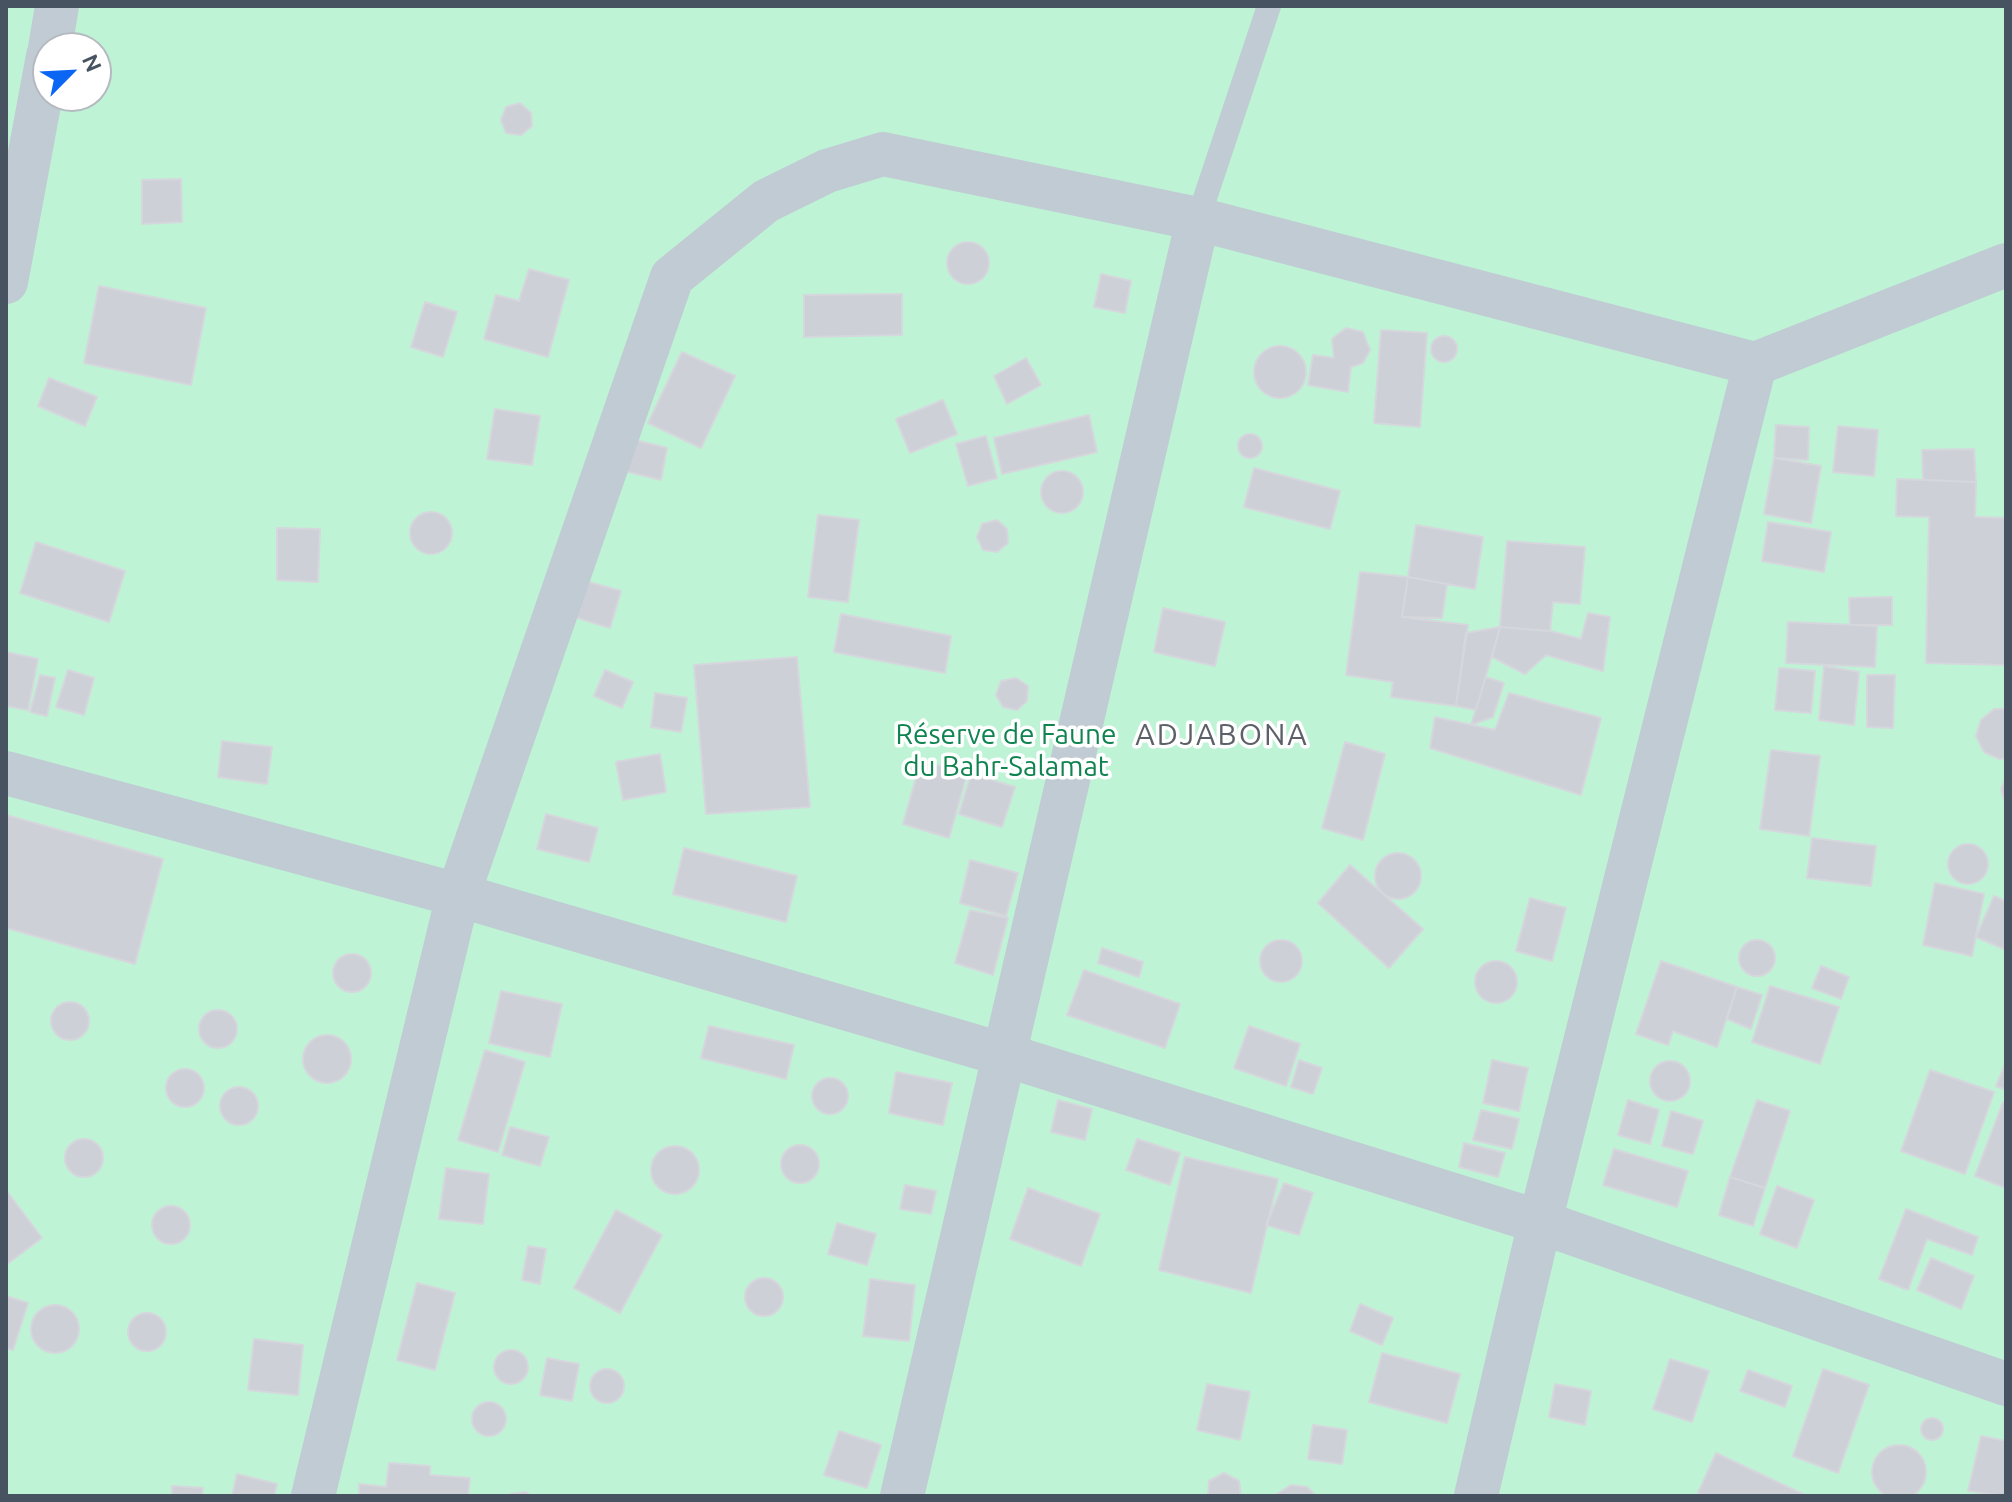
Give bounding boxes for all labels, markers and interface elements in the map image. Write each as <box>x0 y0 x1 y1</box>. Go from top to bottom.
north arrow <box>32 32 112 112</box>
text: N <box>78 50 107 75</box>
district label: ADJABONA <box>1135 717 1309 753</box>
park label: Réserve de Faune du Bahr-Salamat <box>896 718 1116 784</box>

